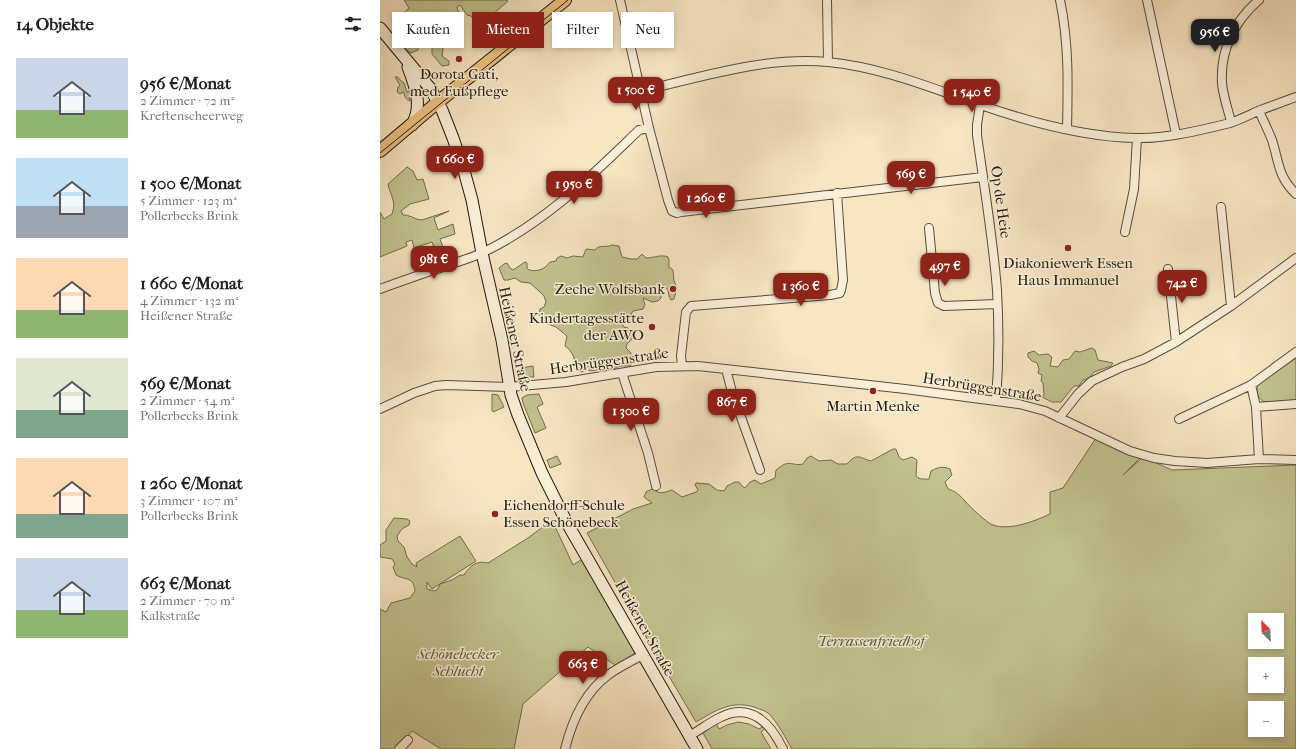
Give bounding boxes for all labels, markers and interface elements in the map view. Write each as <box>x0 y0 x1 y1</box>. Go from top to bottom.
chip: Kaufen <box>392 12 464 48</box>
chip: Mieten <box>472 12 544 48</box>
chip: Filter <box>552 12 613 48</box>
chip: Neu <box>621 12 674 48</box>
icon: filters <box>342 13 364 35</box>
text: 14 Objekte <box>16 14 94 34</box>
pin: 956 € <box>1187 19 1243 53</box>
text: 956 € <box>1200 24 1230 39</box>
marker: Dorota Gati, med. Fußpflege <box>454 54 464 64</box>
place label: Dorota Gati, med. Fußpflege <box>410 65 509 100</box>
text: 956 €/Monat <box>140 73 231 93</box>
icon: home <box>48 74 96 122</box>
pin: 1 500 € <box>599 77 673 111</box>
pin: 1 540 € <box>935 79 1009 113</box>
text: 1 500 € <box>617 82 655 97</box>
text: 1 540 € <box>953 84 991 99</box>
text: 2 Zimmer · 72 m² <box>140 93 234 108</box>
text: Kreftenscheerweg <box>140 108 243 123</box>
pin: 1 660 € <box>418 146 492 180</box>
text: 1 660 € <box>435 151 475 166</box>
pin: 569 € <box>883 161 939 195</box>
street label: Op de Heie <box>987 165 1015 240</box>
text: 569 € <box>896 166 926 181</box>
pin: 1 950 € <box>537 171 611 205</box>
text: 1 500 €/Monat <box>140 173 241 193</box>
icon: home <box>48 174 96 222</box>
text: 1 950 € <box>555 176 593 191</box>
pin: 1 260 € <box>669 185 743 219</box>
text: 1 260 € <box>687 190 725 205</box>
text: 5 Zimmer · 123 m² <box>140 193 237 208</box>
text: Pollerbecks Brink <box>140 208 238 223</box>
marker: Diakoniewerk Essen Haus Immanuel <box>1063 243 1073 253</box>
pin: 981 € <box>406 246 462 280</box>
text: 981 € <box>420 251 448 266</box>
pin: 497 € <box>917 253 973 287</box>
place label: Diakoniewerk Essen Haus Immanuel <box>1003 254 1133 289</box>
text: 497 € <box>929 258 961 273</box>
pin: 742 € <box>1154 270 1210 304</box>
text: 1 660 €/Monat <box>140 273 243 293</box>
pin: 1 360 € <box>764 273 838 307</box>
icon: home <box>48 274 96 322</box>
text: 742 € <box>1167 275 1197 290</box>
text: 1 360 € <box>782 278 820 293</box>
place label: Zeche Wolfsbank <box>555 280 665 298</box>
marker: Zeche Wolfsbank <box>668 284 678 294</box>
street label: Heißener Straße <box>495 285 535 394</box>
text: 4 Zimmer · 132 m² <box>140 293 239 308</box>
text: Heißener Straße <box>140 308 233 323</box>
place label: Kindertagesstätte der AWO <box>529 309 645 344</box>
marker: Kindertagesstätte der AWO <box>647 322 657 332</box>
street label: Herbrüggenstraße <box>548 344 670 378</box>
street label: Herbrüggenstraße <box>921 369 1043 405</box>
text: 569 €/Monat <box>140 373 231 393</box>
icon: home <box>48 374 96 422</box>
marker: Martin Menke <box>868 386 878 396</box>
pin: 867 € <box>704 389 760 423</box>
text: 2 Zimmer · 54 m² <box>140 393 234 408</box>
text: 867 € <box>717 394 747 409</box>
place label: Martin Menke <box>826 397 920 415</box>
pin: 1 300 € <box>594 398 668 432</box>
text: 1 300 € <box>612 403 650 418</box>
text: Pollerbecks Brink <box>140 408 238 423</box>
text: 1 260 €/Monat <box>140 473 243 493</box>
icon: home <box>48 474 96 522</box>
text: 3 Zimmer · 107 m² <box>140 493 238 508</box>
place label: Eichendorff-Schule Essen Schönebeck <box>503 496 625 531</box>
text: Pollerbecks Brink <box>140 508 238 523</box>
marker: Eichendorff-Schule Essen Schönebeck <box>490 509 500 519</box>
text: 663 €/Monat <box>140 573 231 593</box>
icon: home <box>48 574 96 622</box>
street label: Heißener Straße <box>611 577 679 680</box>
text: 2 Zimmer · 70 m² <box>140 593 235 608</box>
text: Kalkstraße <box>140 608 200 623</box>
north arrow <box>1248 613 1284 649</box>
map controls <box>1248 613 1284 737</box>
park label: Terrassenfriedhof <box>817 632 928 650</box>
park label: Schönebecker Schlucht <box>417 645 500 680</box>
pin: 663 € <box>555 651 611 685</box>
text: 663 € <box>568 656 598 671</box>
button: + <box>1248 657 1284 693</box>
button: − <box>1248 701 1284 737</box>

